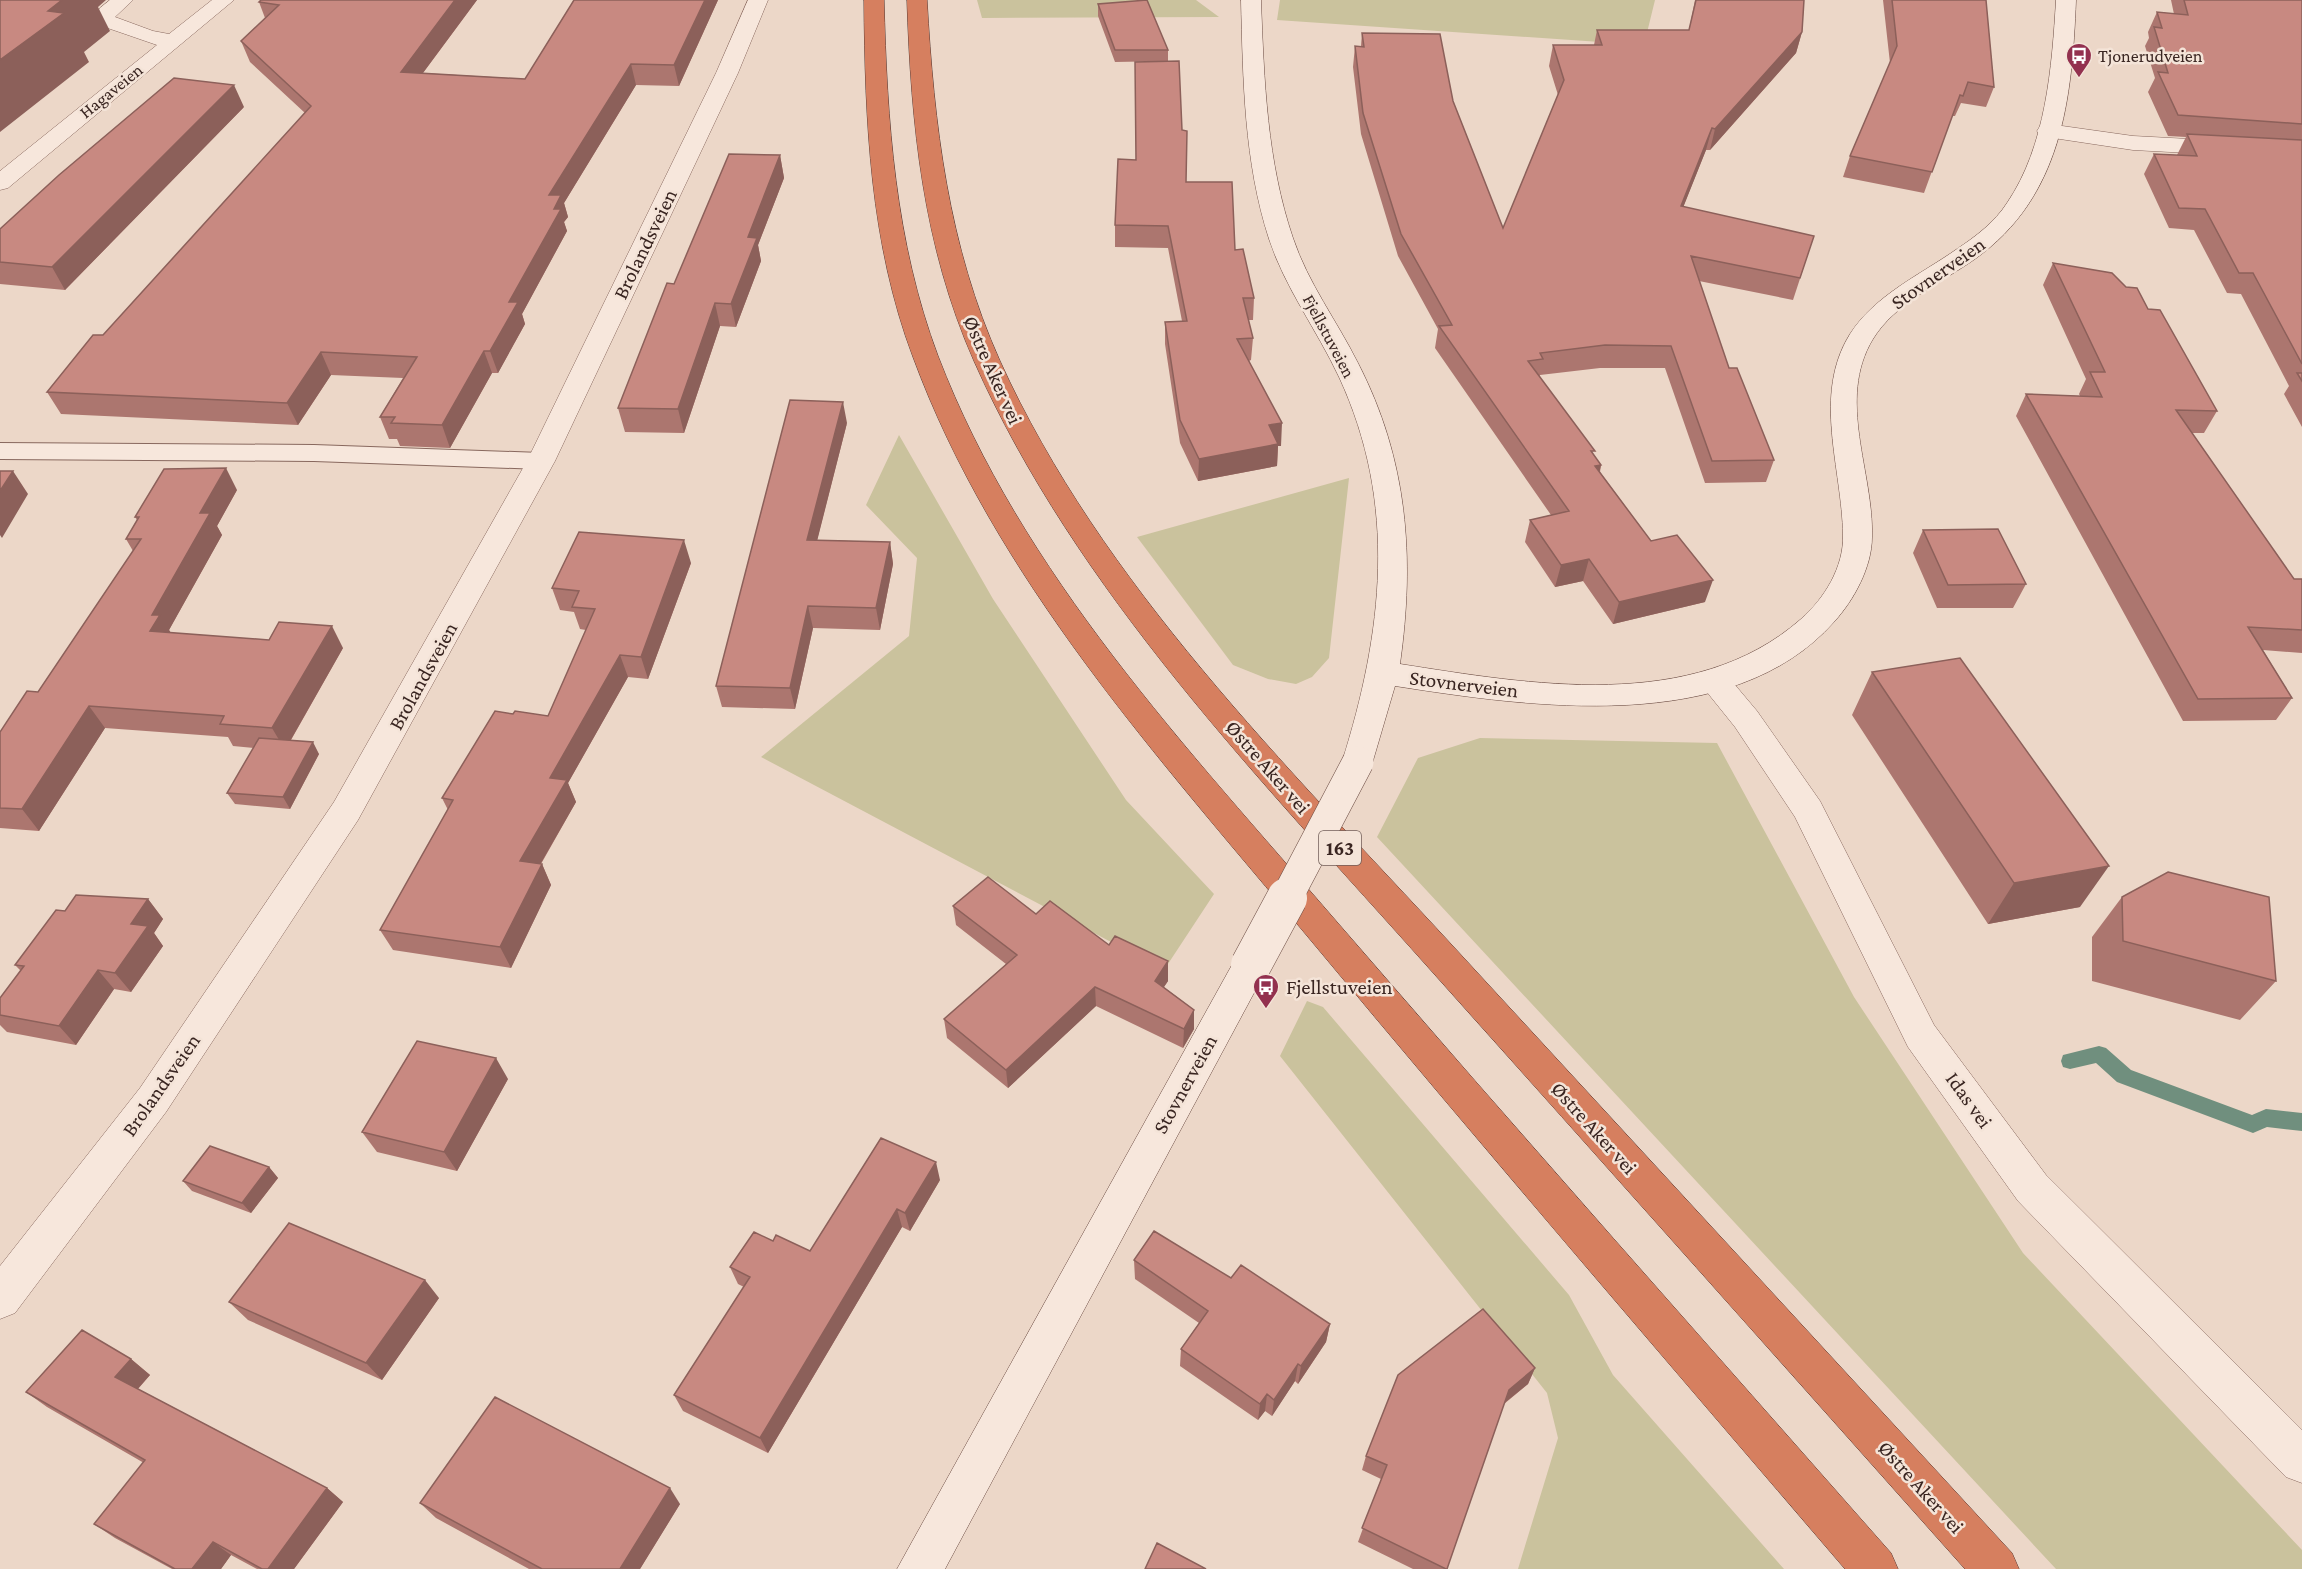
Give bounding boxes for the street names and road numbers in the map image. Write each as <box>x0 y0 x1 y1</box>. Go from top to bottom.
street label: Hagaveien <box>75 59 147 122</box>
street label: Brolandsveien <box>608 185 682 303</box>
street label: Stovnerveien <box>1886 232 1990 314</box>
street label: Fjellstuveien <box>1298 291 1359 382</box>
street label: Østre Aker vei <box>958 312 1028 428</box>
street label: Brolandsveien <box>384 618 462 734</box>
street label: Stovnerveien <box>1408 665 1520 703</box>
street label: Østre Aker vei <box>1221 715 1315 819</box>
road number: 163 <box>1319 831 1361 865</box>
street label: Brolandsveien <box>117 1029 205 1141</box>
street label: Stovnerveien <box>1148 1030 1222 1138</box>
street label: Idas vei <box>1941 1067 1998 1133</box>
street label: Østre Aker vei <box>1546 1077 1642 1180</box>
street label: Østre Aker vei <box>1873 1436 1969 1539</box>

